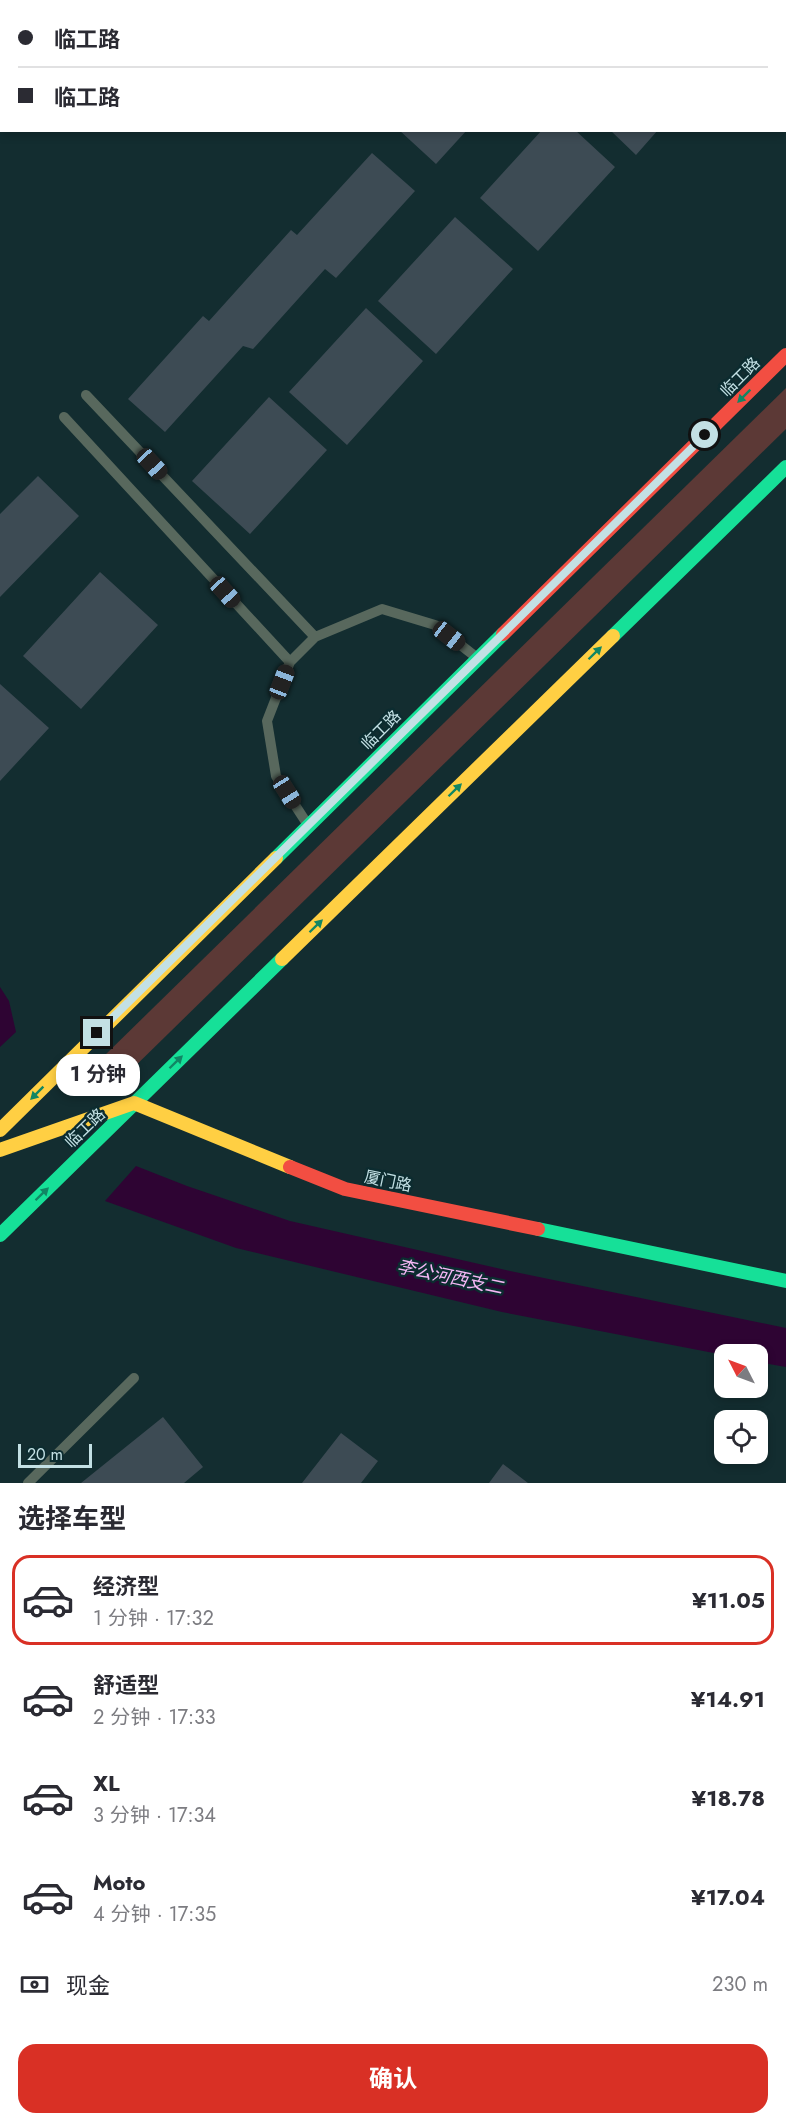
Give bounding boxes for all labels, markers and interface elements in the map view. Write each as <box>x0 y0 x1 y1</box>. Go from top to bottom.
text: 临工路 <box>54 23 120 55</box>
text: 临工路 <box>54 81 120 113</box>
street label: 临工路 <box>715 352 765 402</box>
one-way arrow <box>738 389 752 403</box>
route start <box>691 421 718 448</box>
car <box>133 445 171 483</box>
car <box>206 573 244 611</box>
car <box>429 618 469 654</box>
one-way arrow <box>587 647 601 661</box>
car <box>267 662 297 702</box>
street label: 临工路 <box>356 705 406 755</box>
car <box>270 772 304 812</box>
one-way arrow <box>448 783 462 797</box>
one-way arrow <box>308 919 323 933</box>
route end <box>83 1019 110 1046</box>
callout: 1 分钟 <box>55 1054 139 1096</box>
one-way arrow <box>169 1056 183 1070</box>
text: 1 分钟 <box>70 1060 126 1089</box>
one-way arrow <box>29 1086 44 1100</box>
street label: 临工路 <box>60 1103 110 1153</box>
street label: 厦门路 <box>362 1165 414 1197</box>
one-way arrow <box>34 1187 48 1201</box>
water label: 李公河西支二 <box>394 1253 507 1301</box>
north arrow <box>714 1344 768 1398</box>
map controls <box>714 1344 768 1464</box>
button: locate <box>714 1410 768 1464</box>
scale bar <box>18 1441 92 1468</box>
text: 20 m <box>27 1443 63 1466</box>
text: 选择车型 <box>18 1499 126 1538</box>
text: 经济型 <box>93 1570 159 1602</box>
icon: car <box>21 1573 75 1627</box>
text: ¥11.05 <box>692 1584 765 1616</box>
text: 1 分钟 · 17:32 <box>93 1604 214 1633</box>
text: 舒适型 <box>93 1669 159 1701</box>
icon: car <box>21 1672 75 1726</box>
text: ¥14.91 <box>691 1683 765 1715</box>
text: 2 分钟 · 17:33 <box>93 1703 216 1732</box>
text: XL <box>93 1767 120 1799</box>
icon: car <box>21 1771 75 1825</box>
text: ¥18.78 <box>691 1782 765 1814</box>
text: 3 分钟 · 17:34 <box>93 1801 216 1830</box>
text: Moto <box>93 1866 146 1898</box>
icon: car <box>21 1870 75 1924</box>
text: ¥17.04 <box>691 1881 765 1913</box>
text: 4 分钟 · 17:35 <box>93 1900 216 1929</box>
icon: cash <box>18 1968 51 2001</box>
text: 现金 <box>66 1969 110 2001</box>
text: 230 m <box>712 1970 768 1999</box>
button: 确认 <box>18 2044 768 2113</box>

